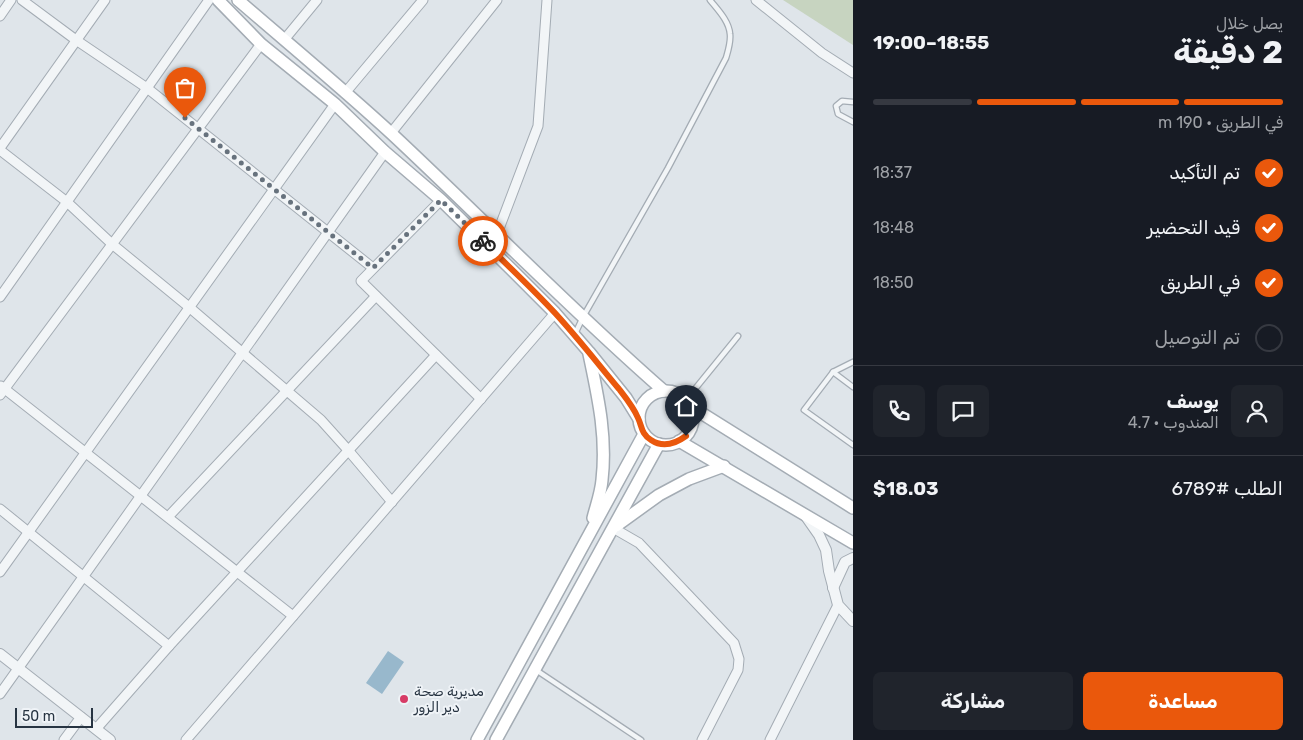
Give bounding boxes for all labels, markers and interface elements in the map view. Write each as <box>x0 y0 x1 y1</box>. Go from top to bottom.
text: يصل خلال <box>1216 14 1283 33</box>
text: 18:55–19:00 <box>873 31 989 54</box>
text: 2 دقيقة <box>1173 33 1283 71</box>
pin <box>164 67 206 118</box>
icon: bag <box>171 74 199 102</box>
text: في الطريق · 190 m <box>1158 113 1283 132</box>
icon: check <box>1255 159 1283 187</box>
text: تم التأكيد <box>1169 161 1240 184</box>
text: 18:37 <box>873 163 912 182</box>
icon: check <box>1255 214 1283 242</box>
courier <box>458 216 508 266</box>
text: قيد التحضير <box>1147 216 1240 239</box>
text: 18:48 <box>873 218 914 237</box>
icon: bike <box>469 227 497 255</box>
icon: check <box>1255 269 1283 297</box>
text: في الطريق <box>1160 271 1240 294</box>
text: 18:50 <box>873 273 914 292</box>
text: تم التوصيل <box>1155 326 1240 349</box>
pin <box>665 385 707 436</box>
button: phone <box>873 385 925 437</box>
button: chat <box>937 385 989 437</box>
button: person <box>1231 385 1283 437</box>
text: يوسف <box>1166 390 1219 413</box>
icon: home <box>672 392 700 420</box>
text: المندوب · 4.7 <box>1128 413 1219 432</box>
text: $18.03 <box>873 477 939 500</box>
text: الطلب #6789 <box>1171 477 1283 500</box>
button: مشاركة <box>873 672 1073 730</box>
button: مساعدة <box>1083 672 1283 730</box>
place label: مديرية صحة دير الزور <box>413 683 484 716</box>
marker: مديرية صحة دير الزور <box>398 693 410 705</box>
scale bar <box>15 705 92 728</box>
text: 50 m <box>22 708 55 725</box>

